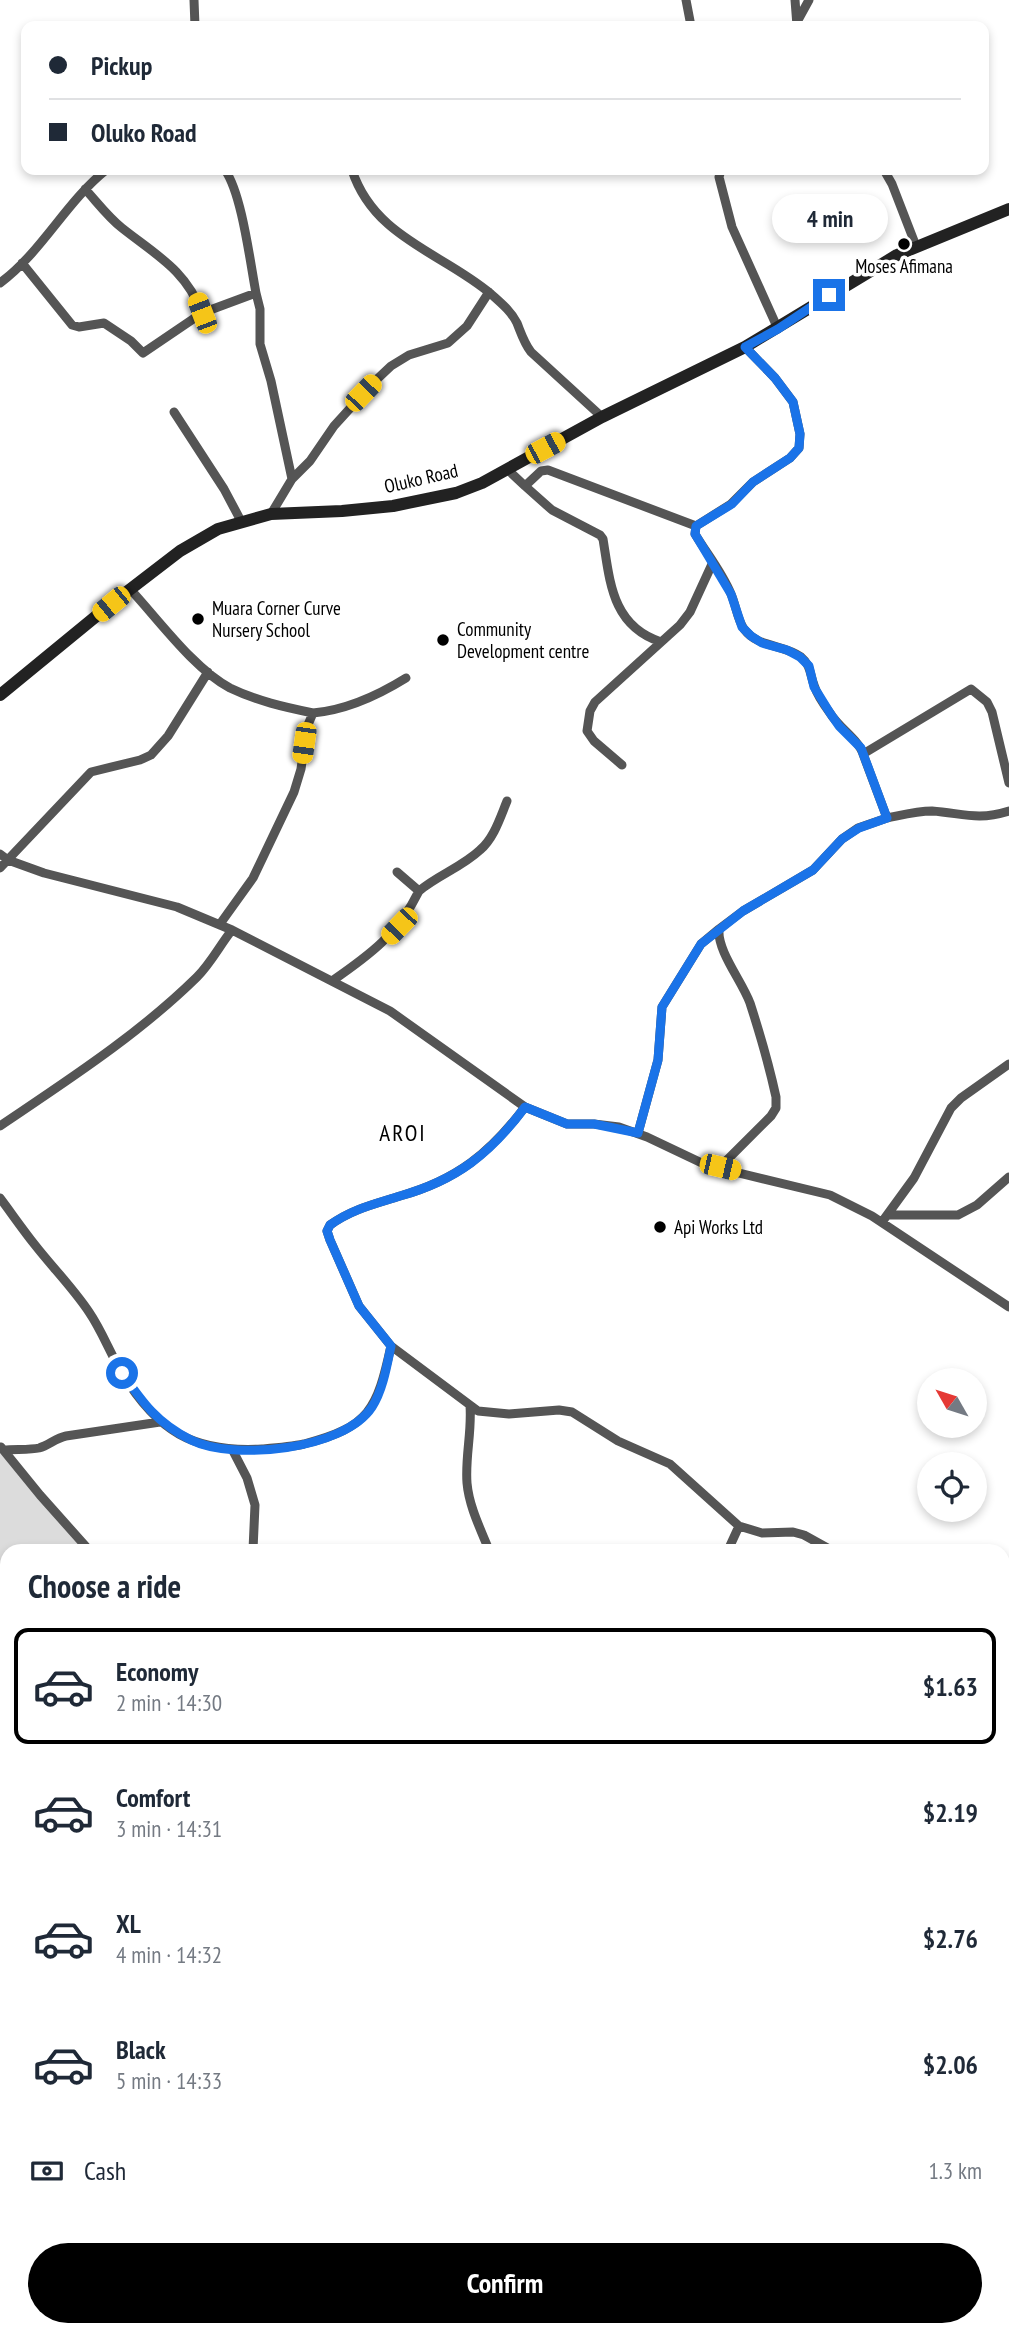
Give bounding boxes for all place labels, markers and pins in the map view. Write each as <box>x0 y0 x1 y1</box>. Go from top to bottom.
marker: Moses Afimana <box>896 236 912 252</box>
place label: Moses Afimana <box>855 254 953 278</box>
place label: Muara Corner Curve Nursery School <box>212 596 341 642</box>
marker: Muara Corner Curve Nursery School <box>190 611 206 627</box>
place label: Community Development centre <box>457 617 589 663</box>
marker: Community Development centre <box>435 632 451 648</box>
place label: Api Works Ltd <box>674 1215 763 1239</box>
marker: Api Works Ltd <box>652 1219 668 1235</box>

